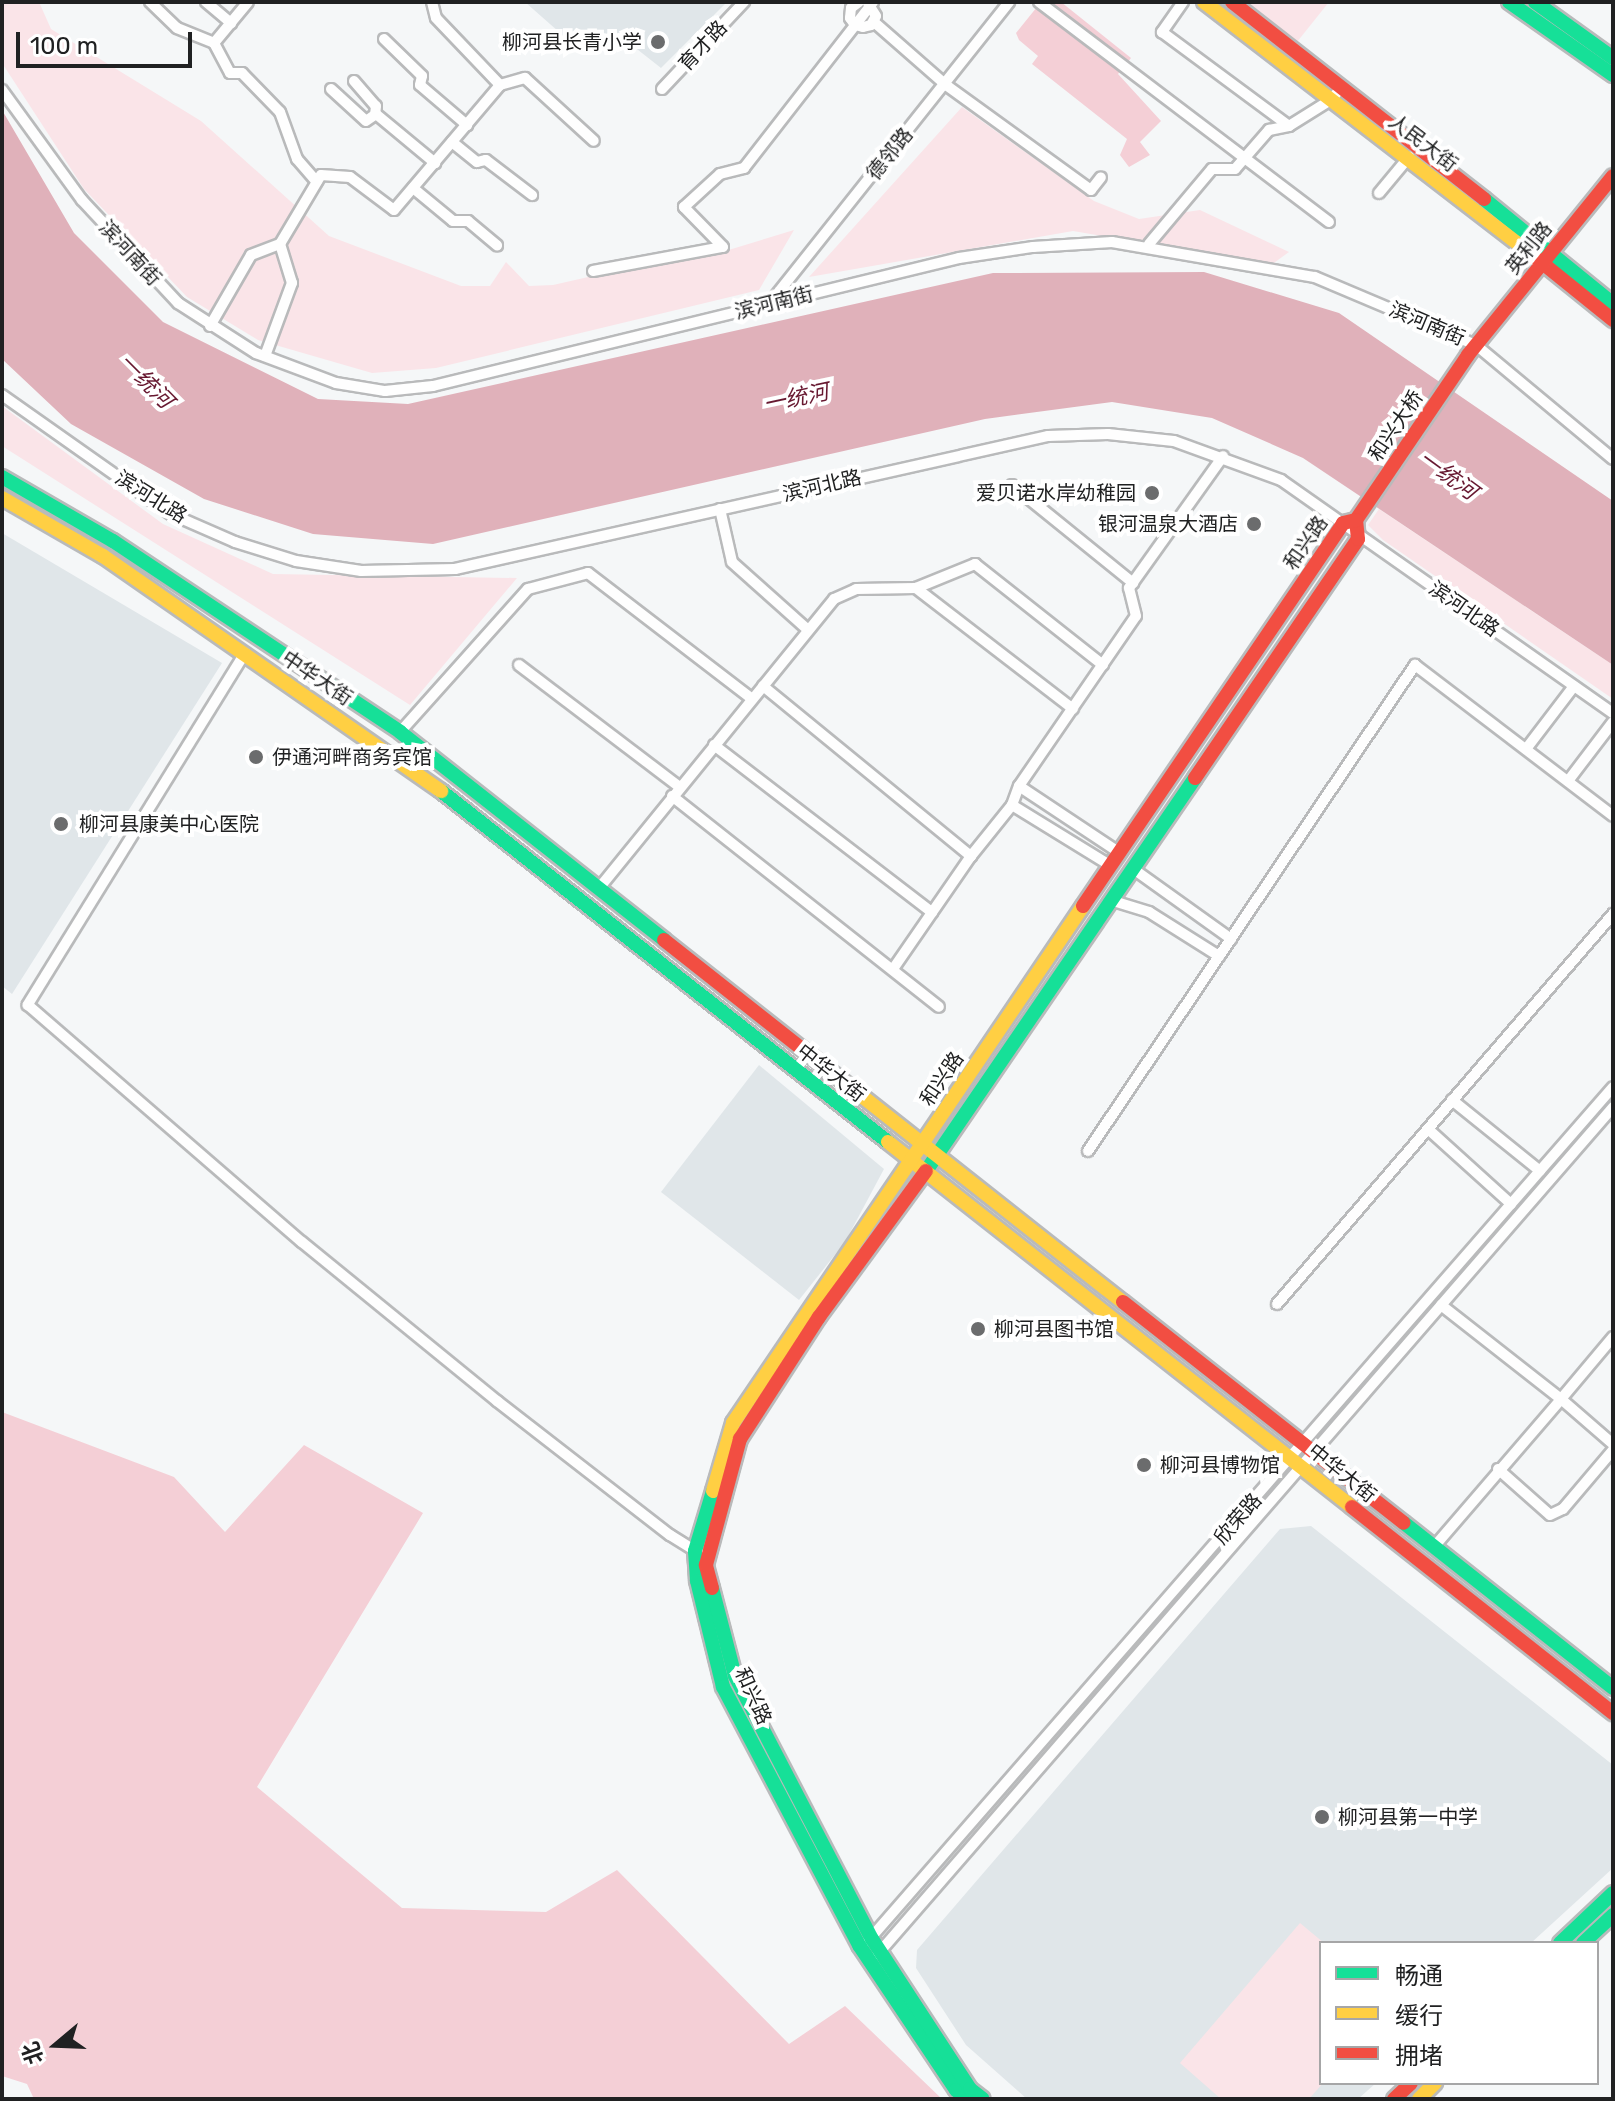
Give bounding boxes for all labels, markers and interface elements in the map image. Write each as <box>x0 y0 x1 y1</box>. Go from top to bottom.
scale bar <box>20 16 196 66</box>
street label: 育才路 <box>674 16 732 76</box>
place label: 柳河县长青小学 <box>502 30 642 54</box>
text: 100 m <box>30 32 98 60</box>
marker: 柳河县长青小学 <box>649 33 667 51</box>
street label: 人民大街 <box>1384 109 1462 177</box>
street label: 德邻路 <box>862 123 918 185</box>
street label: 滨河南街 <box>94 216 166 290</box>
street label: 英利路 <box>1501 217 1557 279</box>
street label: 滨河南街 <box>732 282 816 324</box>
street label: 滨河南街 <box>1385 297 1469 351</box>
water label: 一统河 <box>113 348 179 414</box>
water label: 一统河 <box>761 378 831 418</box>
street label: 和兴大桥 <box>1364 386 1428 466</box>
water label: 一统河 <box>1414 445 1482 505</box>
street label: 滨河北路 <box>780 465 864 507</box>
street label: 滨河北路 <box>111 466 191 528</box>
place label: 爱贝诺水岸幼稚园 <box>976 481 1136 505</box>
marker: 爱贝诺水岸幼稚园 <box>1143 484 1161 502</box>
place label: 银河温泉大酒店 <box>1098 512 1238 536</box>
street label: 和兴路 <box>1279 512 1333 574</box>
marker: 银河温泉大酒店 <box>1245 515 1263 533</box>
street label: 滨河北路 <box>1424 576 1504 642</box>
street label: 中华大街 <box>277 646 357 710</box>
place label: 伊通河畔商务宾馆 <box>272 745 432 769</box>
marker: 伊通河畔商务宾馆 <box>247 748 265 766</box>
place label: 柳河县康美中心医院 <box>79 812 259 836</box>
marker: 柳河县康美中心医院 <box>50 813 72 835</box>
street label: 中华大街 <box>792 1039 870 1107</box>
street label: 和兴路 <box>915 1047 969 1111</box>
place label: 柳河县图书馆 <box>994 1317 1114 1341</box>
marker: 柳河县图书馆 <box>969 1320 987 1338</box>
street label: 中华大街 <box>1303 1439 1381 1507</box>
place label: 柳河县博物馆 <box>1160 1453 1280 1477</box>
marker: 柳河县博物馆 <box>1135 1456 1153 1474</box>
street label: 欣荣路 <box>1209 1488 1267 1550</box>
street label: 和兴路 <box>730 1664 776 1728</box>
place label: 柳河县第一中学 <box>1338 1805 1478 1829</box>
marker: 柳河县第一中学 <box>1313 1808 1331 1826</box>
legend <box>1319 1941 1599 2085</box>
text: 畅通 <box>1395 1962 1443 1990</box>
text: 缓行 <box>1395 2002 1443 2030</box>
north arrow <box>16 2005 96 2085</box>
text: 北 <box>16 2038 49 2068</box>
text: 拥堵 <box>1395 2042 1443 2070</box>

